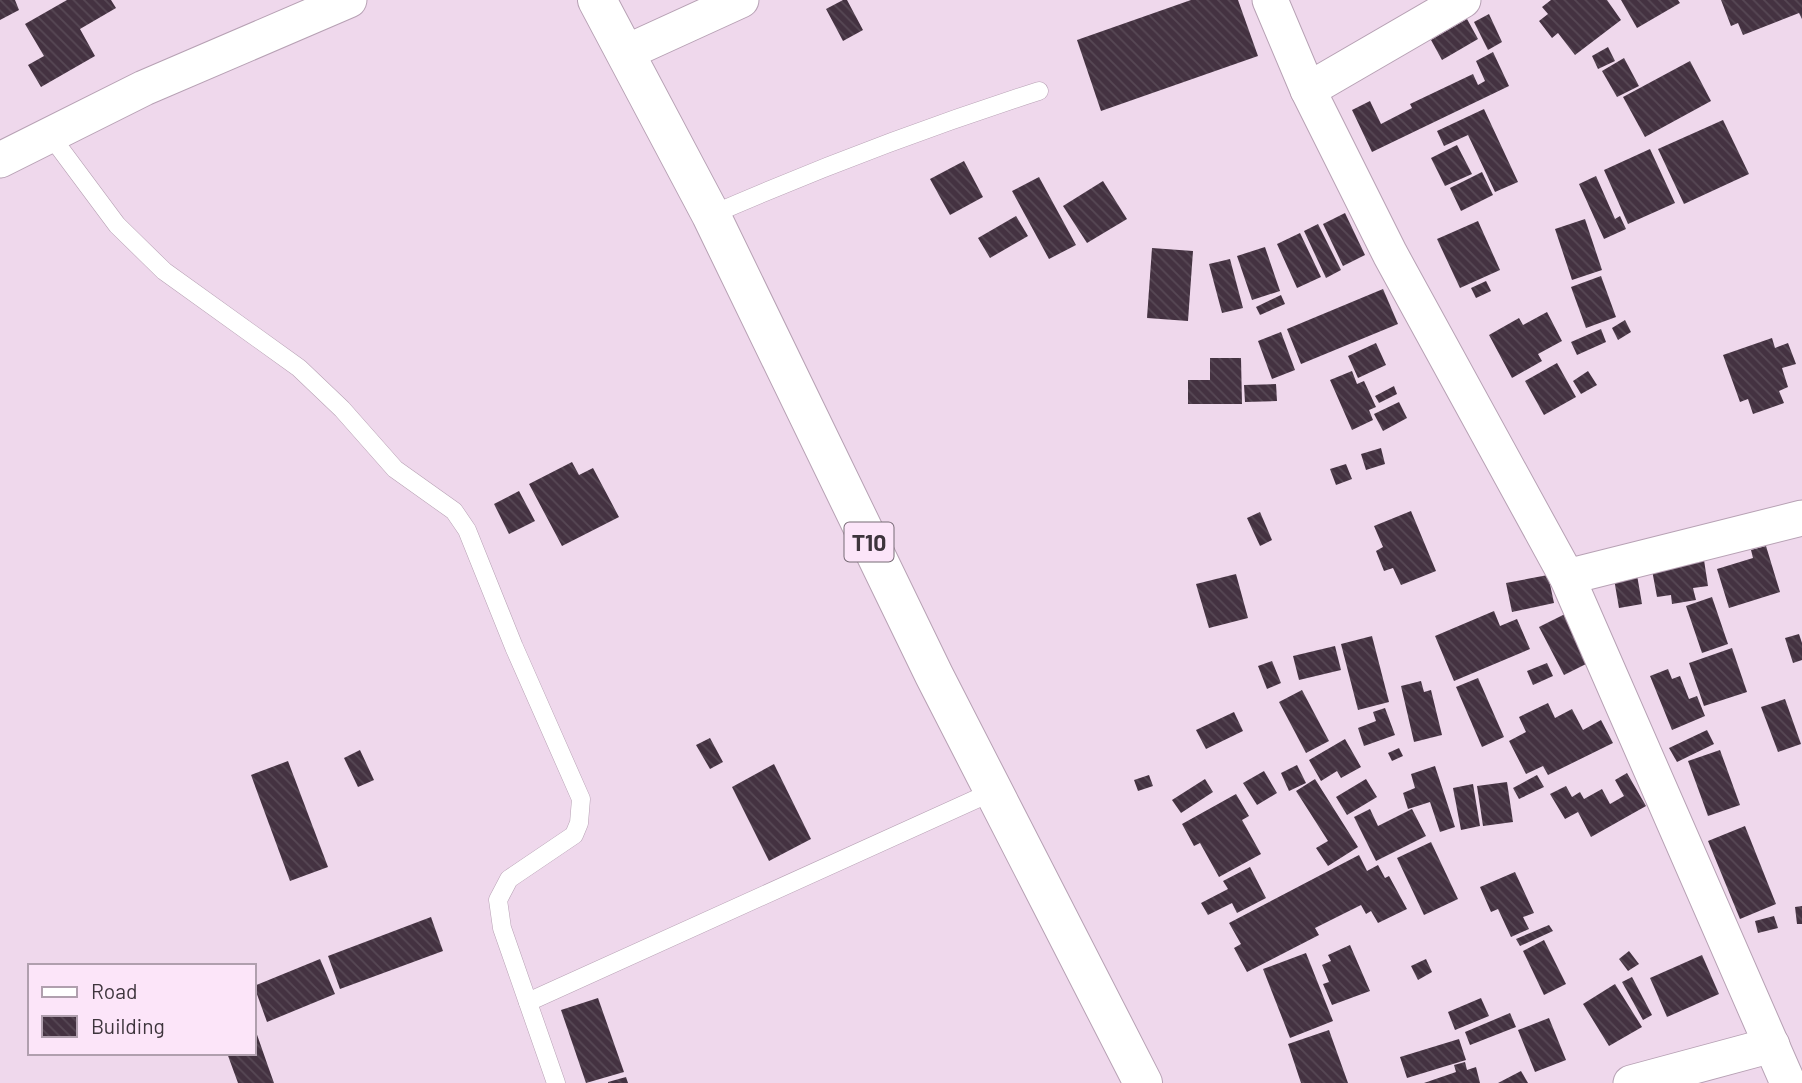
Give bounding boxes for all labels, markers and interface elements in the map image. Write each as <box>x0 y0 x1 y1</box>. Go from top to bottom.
road number: T10 <box>844 522 894 562</box>
legend <box>28 964 256 1055</box>
text: Road <box>91 978 137 1003</box>
text: Building <box>91 1013 165 1038</box>

